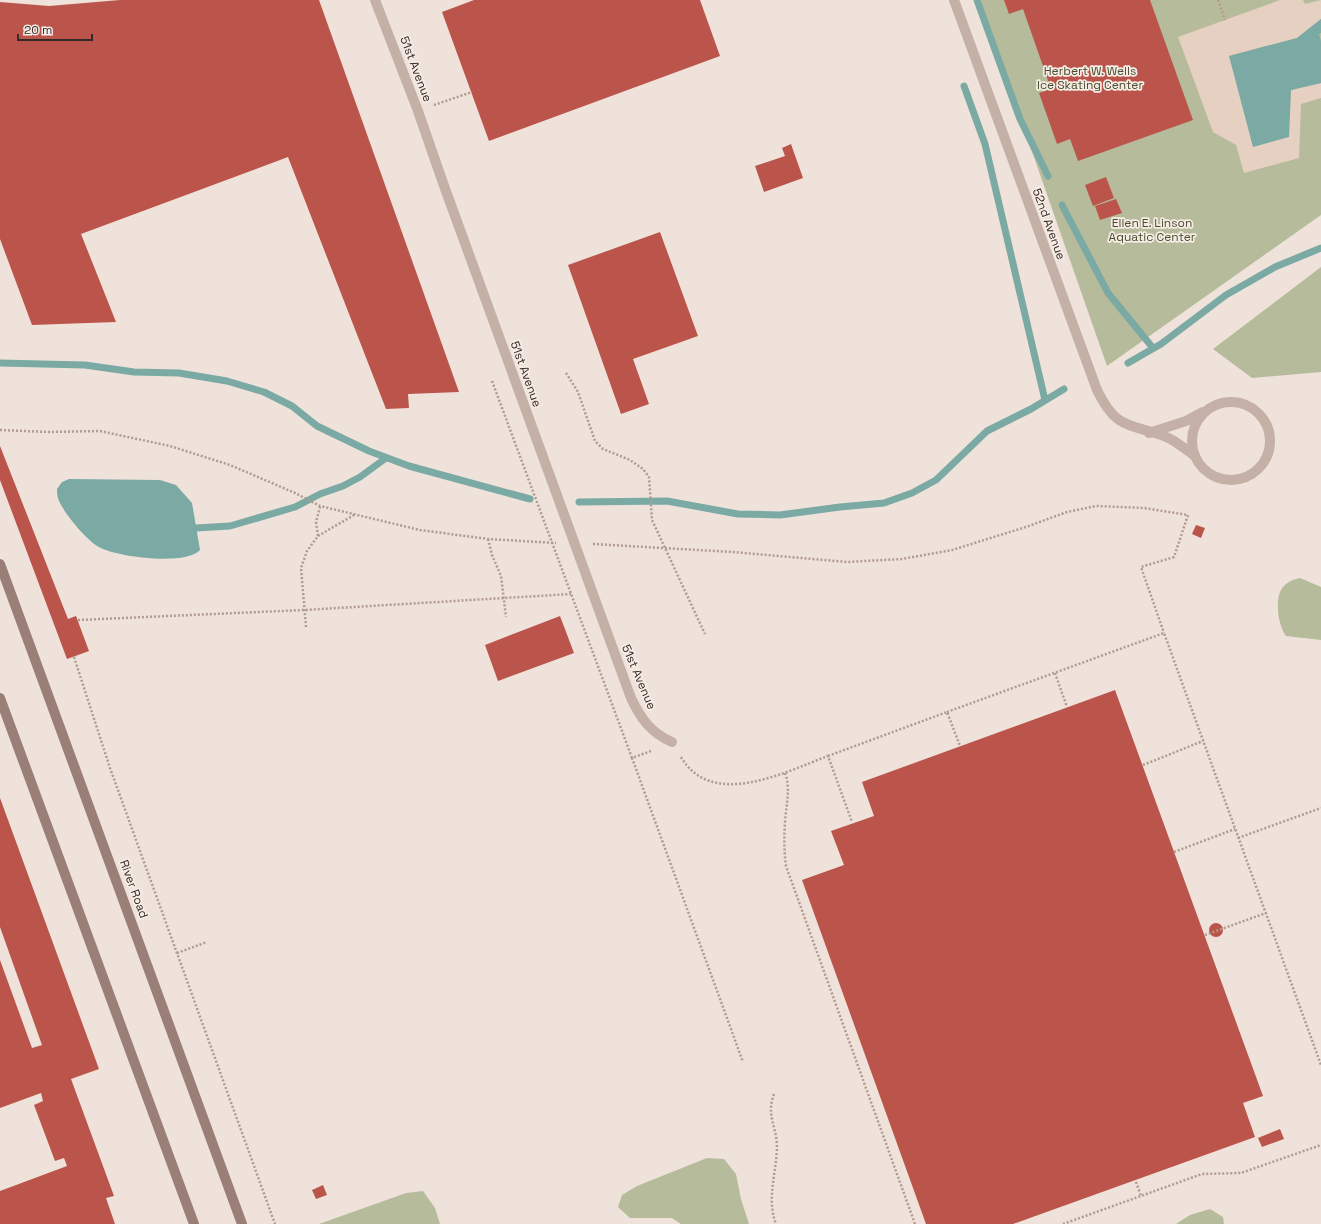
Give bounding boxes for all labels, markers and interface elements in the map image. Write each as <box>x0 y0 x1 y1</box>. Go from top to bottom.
scale bar <box>18 16 92 42</box>
text: 20 m <box>24 22 52 38</box>
street label: 51st Avenue <box>396 34 436 104</box>
park label: Herbert W. Wells Ice Skating Center <box>1037 63 1143 93</box>
street label: 52nd Avenue <box>1029 186 1069 262</box>
park label: Ellen E. Linson Aquatic Center <box>1109 215 1196 245</box>
street label: 51st Avenue <box>507 339 545 409</box>
street label: 51st Avenue <box>618 642 660 712</box>
street label: River Road <box>116 858 152 920</box>

